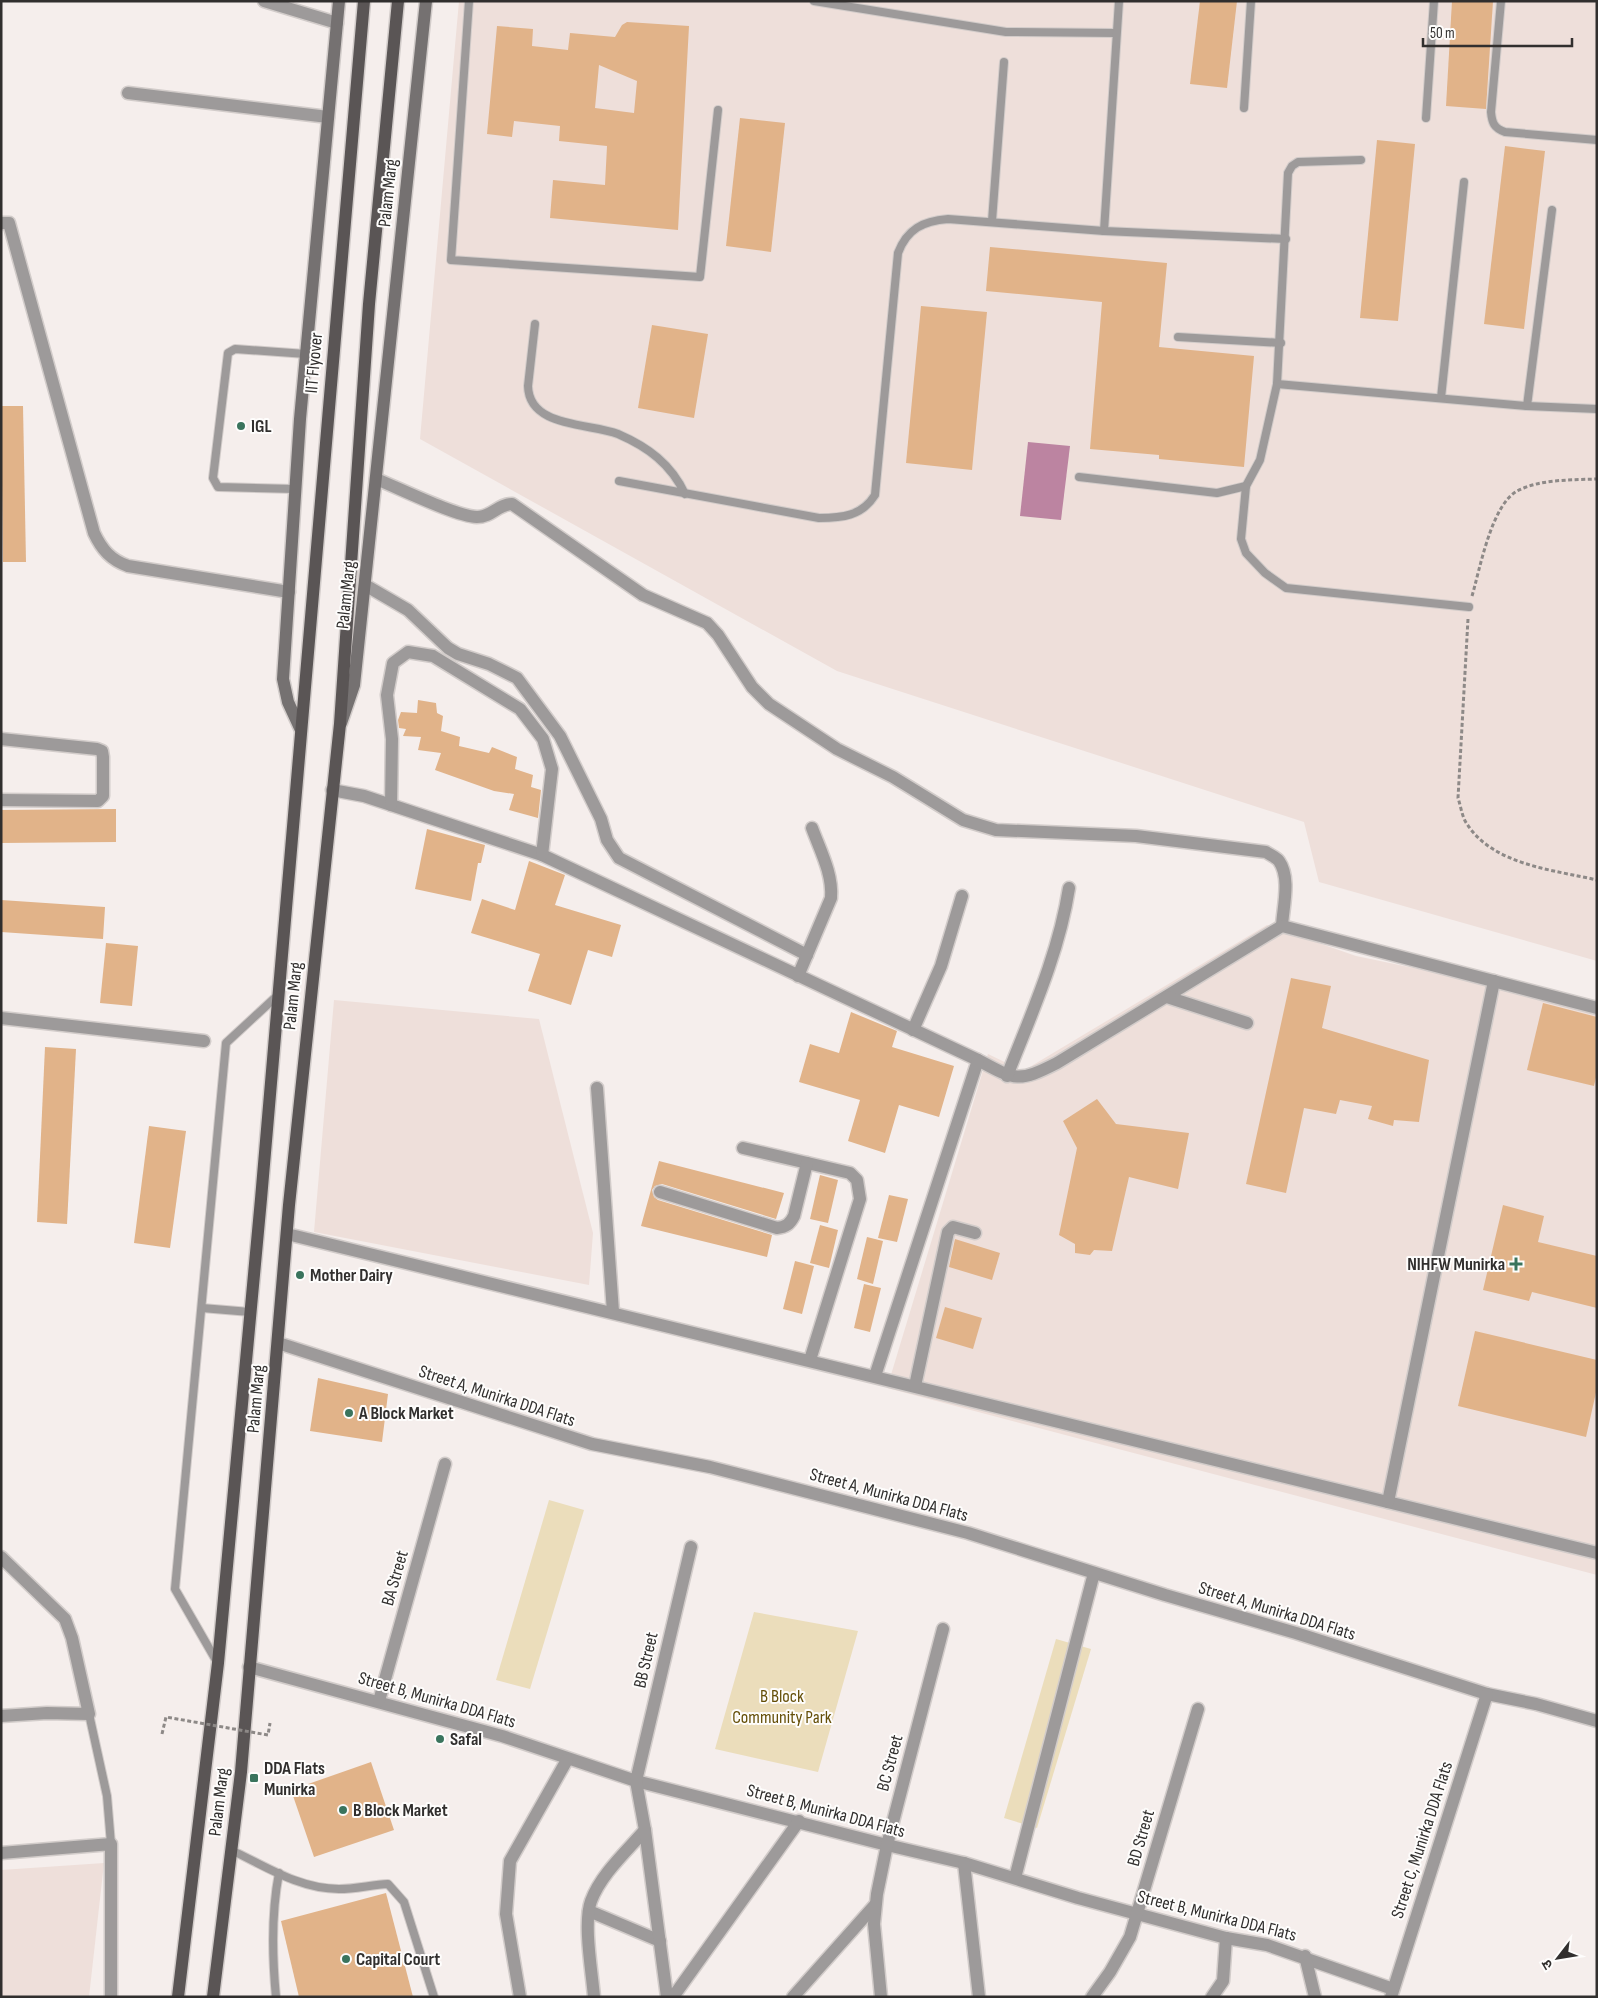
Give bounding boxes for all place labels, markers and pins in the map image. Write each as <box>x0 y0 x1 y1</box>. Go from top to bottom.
place label: IGL <box>251 416 272 437</box>
marker: IGL <box>235 420 247 432</box>
place label: NIHFW Munirka <box>1407 1254 1505 1275</box>
marker: NIHFW Munirka <box>1509 1257 1523 1271</box>
place label: Mother Dairy <box>310 1265 393 1286</box>
marker: Mother Dairy <box>294 1269 306 1281</box>
place label: A Block Market <box>358 1403 454 1424</box>
marker: A Block Market <box>343 1407 355 1419</box>
place label: Safal <box>450 1729 482 1750</box>
marker: Safal <box>434 1733 446 1745</box>
place label: DDA Flats Munirka <box>264 1758 325 1800</box>
marker: DDA Flats Munirka <box>248 1772 260 1784</box>
place label: B Block Market <box>353 1800 448 1821</box>
marker: B Block Market <box>337 1804 349 1816</box>
place label: Capital Court <box>356 1949 440 1970</box>
marker: Capital Court <box>340 1953 352 1965</box>

